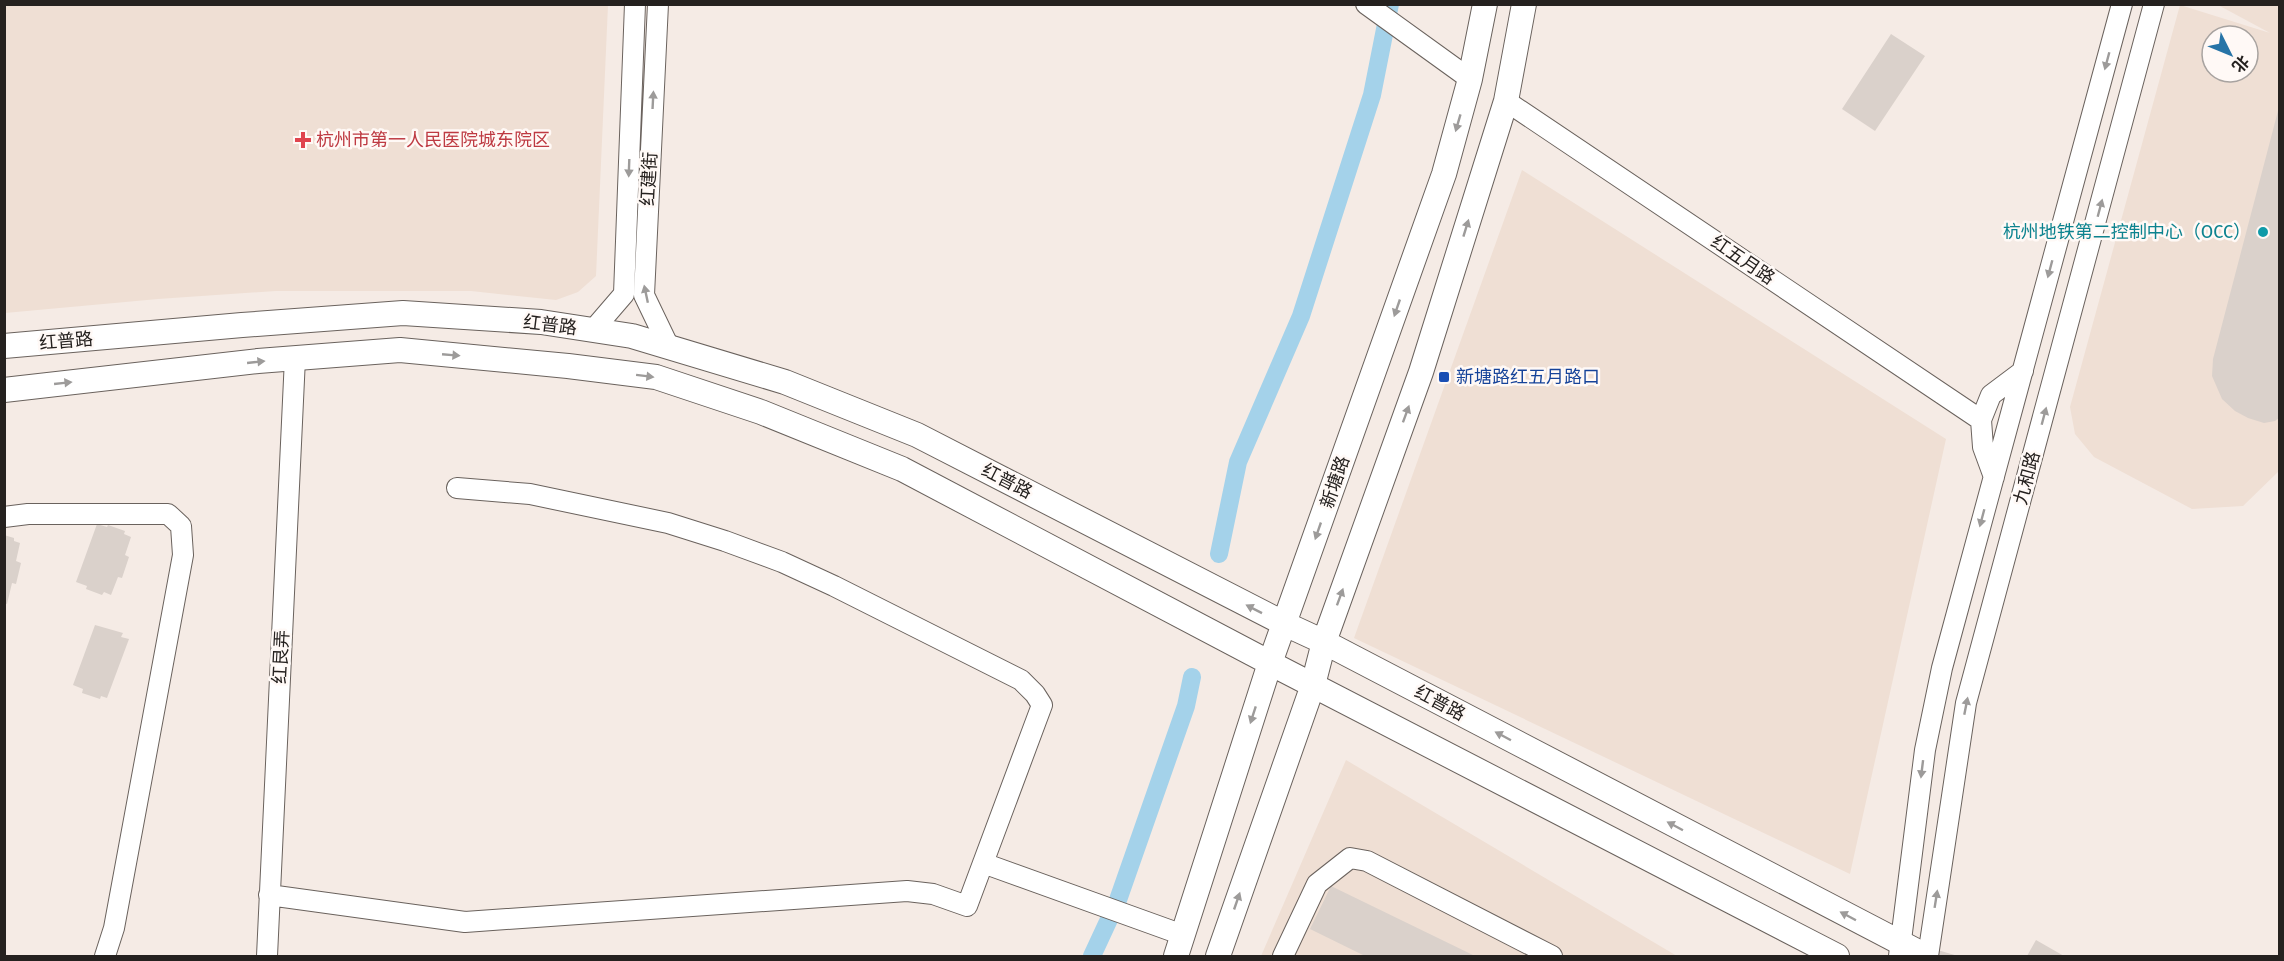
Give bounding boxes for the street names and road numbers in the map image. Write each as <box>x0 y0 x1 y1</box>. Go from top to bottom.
street label: 红建街 <box>637 151 661 207</box>
street label: 红五月路 <box>1707 231 1779 289</box>
street label: 红普路 <box>522 311 578 339</box>
street label: 红普路 <box>38 328 94 354</box>
street label: 九和路 <box>2009 449 2045 507</box>
street label: 新塘路 <box>1316 453 1354 511</box>
street label: 红普路 <box>978 459 1036 503</box>
street label: 红艮弄 <box>269 629 293 685</box>
street label: 红普路 <box>1411 681 1469 725</box>

